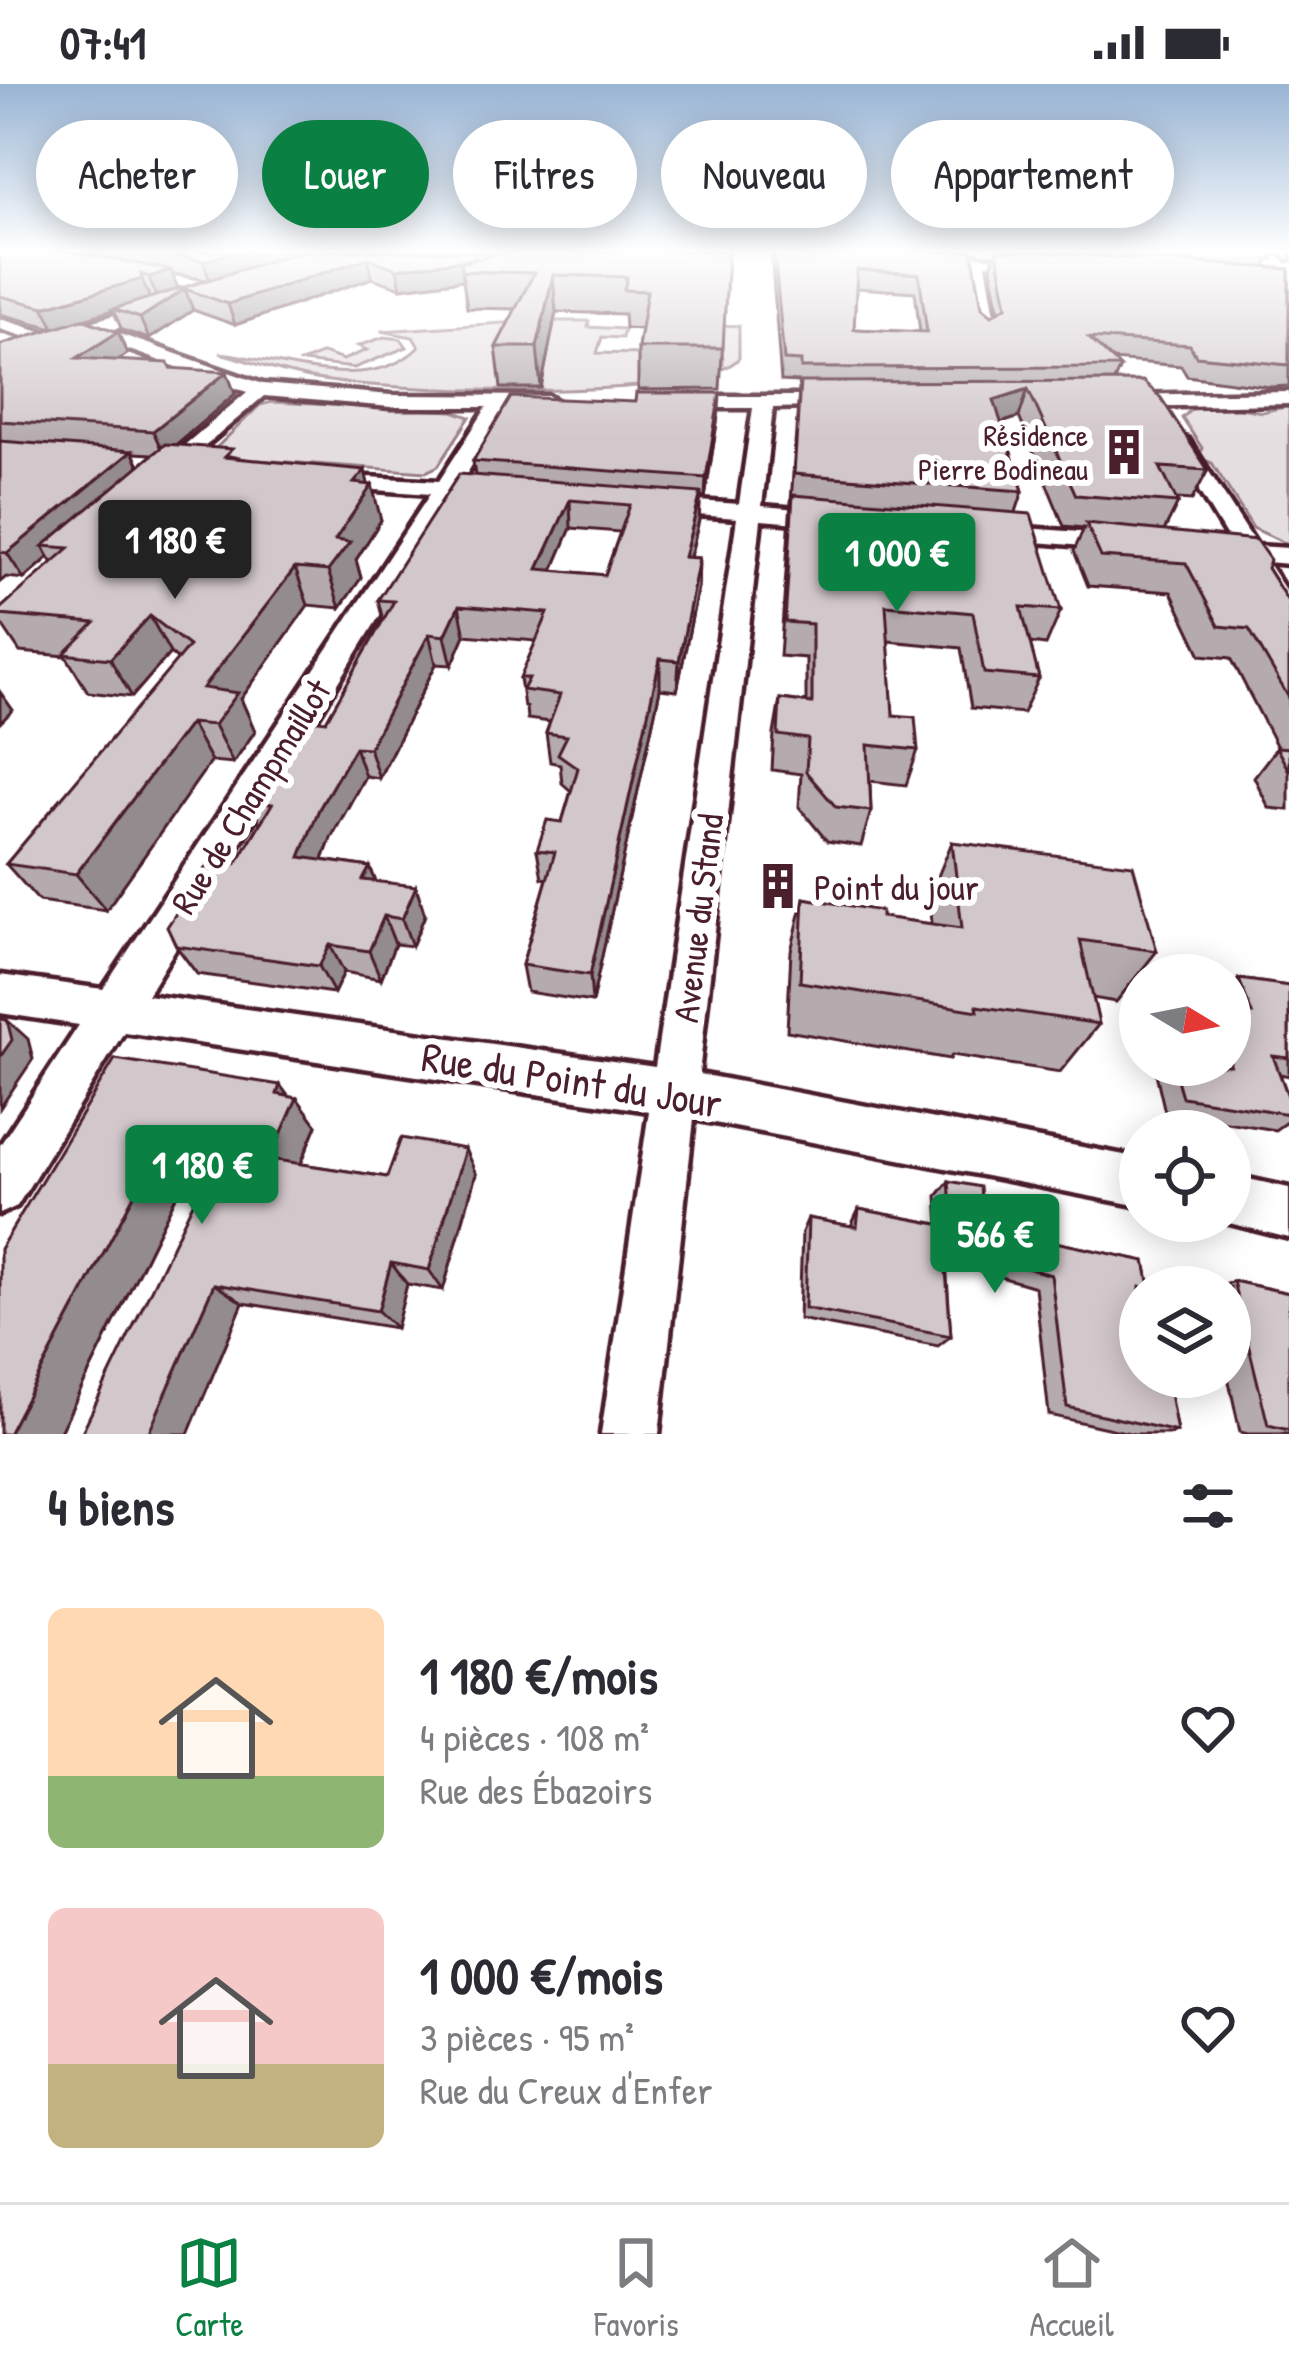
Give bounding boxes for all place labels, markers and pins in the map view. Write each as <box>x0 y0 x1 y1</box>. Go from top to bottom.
place label: Résidence Pierre Bodineau <box>918 415 1088 489</box>
building icon: Résidence Pierre Bodineau <box>1099 427 1149 477</box>
pin: 1 180 € <box>64 500 286 602</box>
pin: 1 000 € <box>786 513 1008 615</box>
building icon: Point du jour <box>753 861 803 911</box>
place label: Point du jour <box>814 862 979 911</box>
pin: 1 180 € <box>91 1125 313 1227</box>
pin: 566 € <box>911 1194 1079 1296</box>

